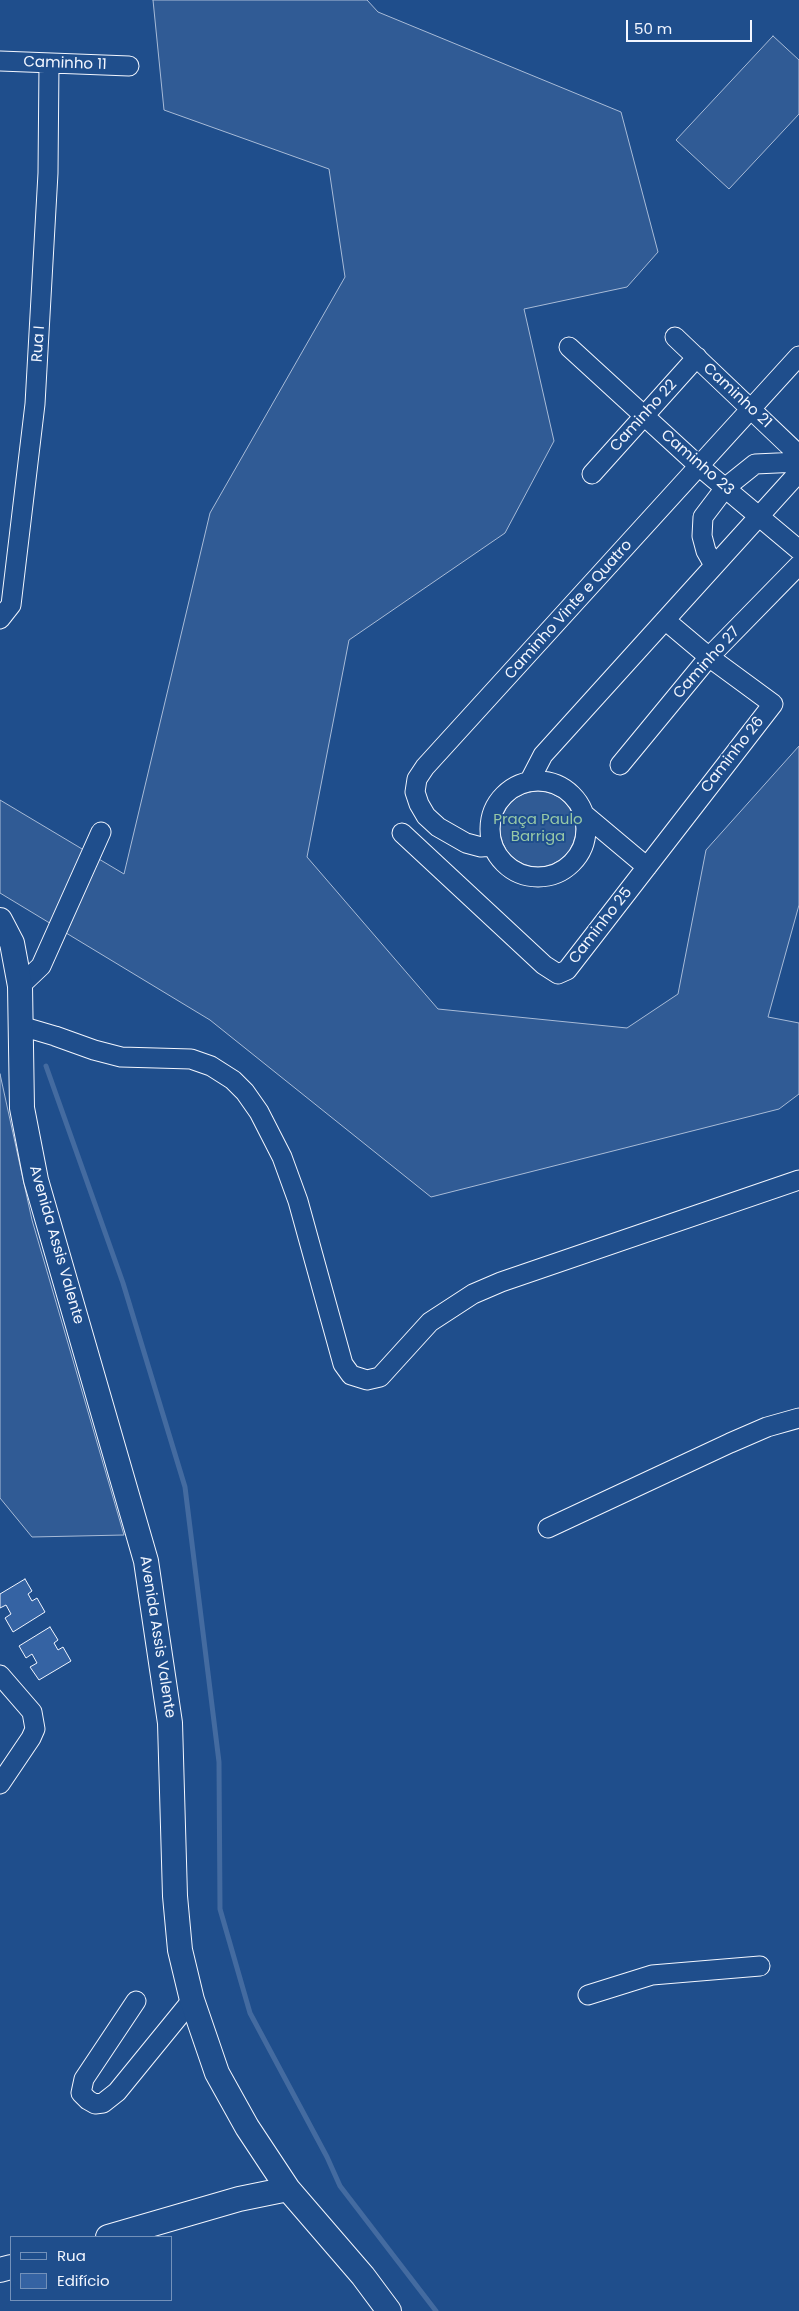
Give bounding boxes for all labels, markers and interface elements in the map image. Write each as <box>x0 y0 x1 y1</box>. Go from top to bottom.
scale bar <box>629 10 755 42</box>
text: 50 m <box>634 18 672 39</box>
street label: Caminho 11 <box>23 54 107 74</box>
street label: Rua I <box>29 325 49 363</box>
street label: Caminho 21 <box>699 360 775 432</box>
street label: Caminho 22 <box>607 376 681 456</box>
street label: Caminho 23 <box>657 426 737 500</box>
street label: Caminho Vinte e Quatro <box>502 537 636 683</box>
street label: Caminho 27 <box>670 623 744 703</box>
street label: Caminho 26 <box>698 713 768 797</box>
park label: Praça Paulo Barriga <box>493 811 583 846</box>
street label: Caminho 25 <box>566 884 636 968</box>
street label: Avenida Assis Valente <box>25 1164 87 1326</box>
street label: Avenida Assis Valente <box>135 1554 179 1720</box>
legend <box>10 2236 172 2301</box>
text: Rua <box>57 2245 86 2266</box>
text: Edifício <box>57 2270 110 2291</box>

